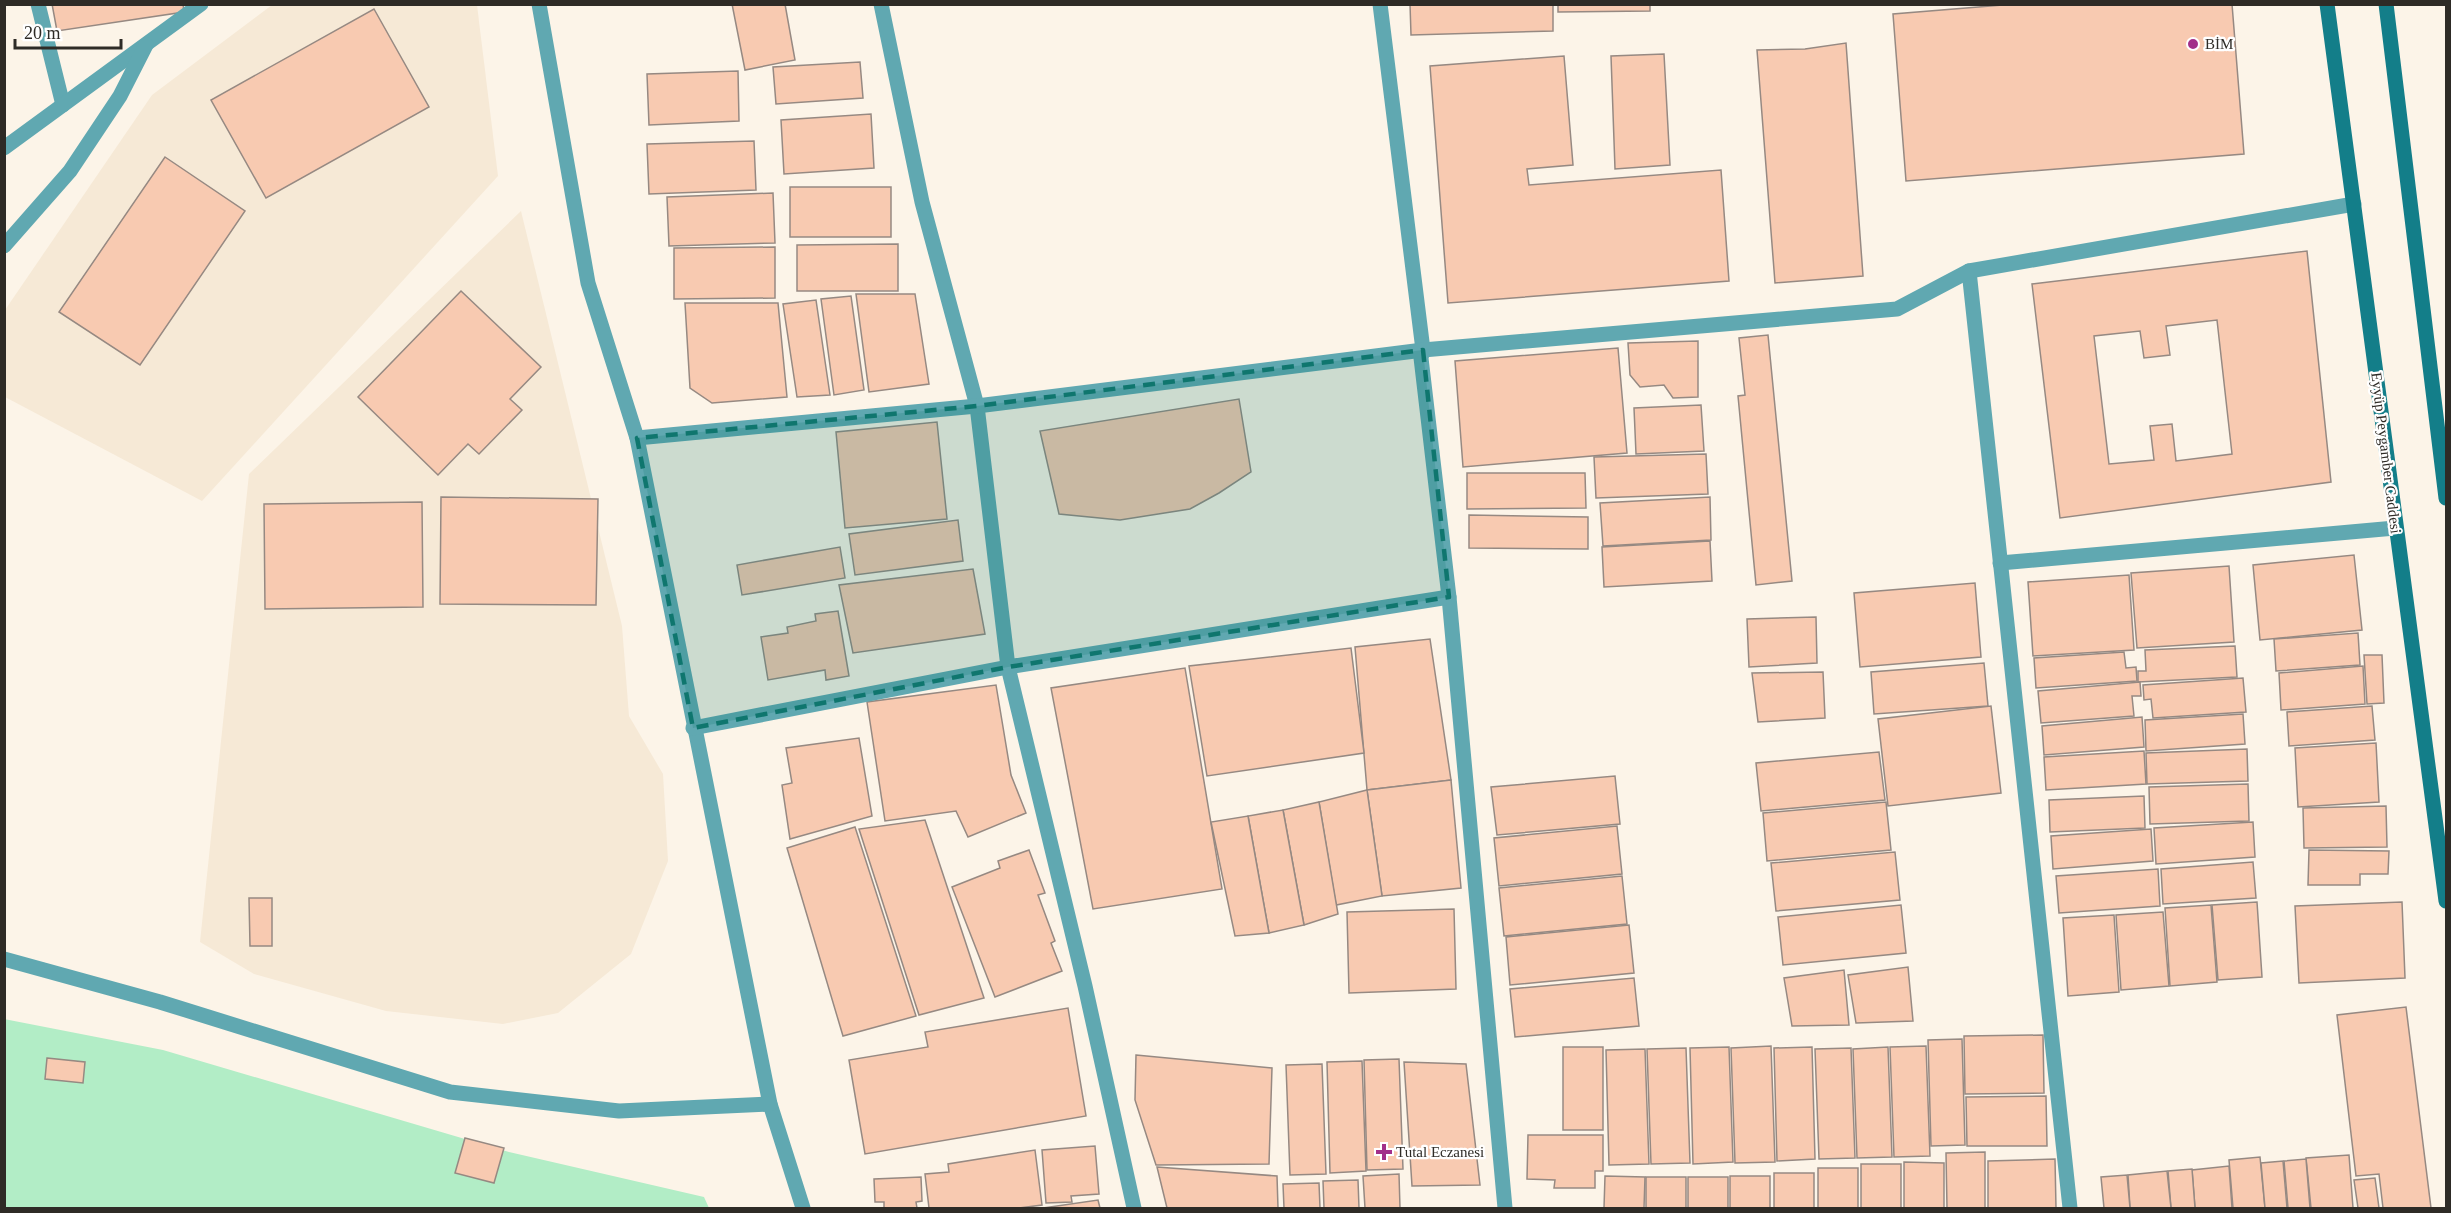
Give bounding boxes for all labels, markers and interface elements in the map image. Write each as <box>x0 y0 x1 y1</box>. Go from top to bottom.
scale bar <box>15 12 122 50</box>
text: 20 m <box>24 23 61 43</box>
place label: BİM <box>2205 36 2233 52</box>
marker: BİM <box>2186 37 2200 51</box>
street label: Eyyüp Peygamber Caddesi <box>2368 371 2404 535</box>
place label: Tutal Eczanesi <box>1396 1144 1484 1160</box>
marker: Tutal Eczanesi <box>1377 1145 1391 1159</box>

